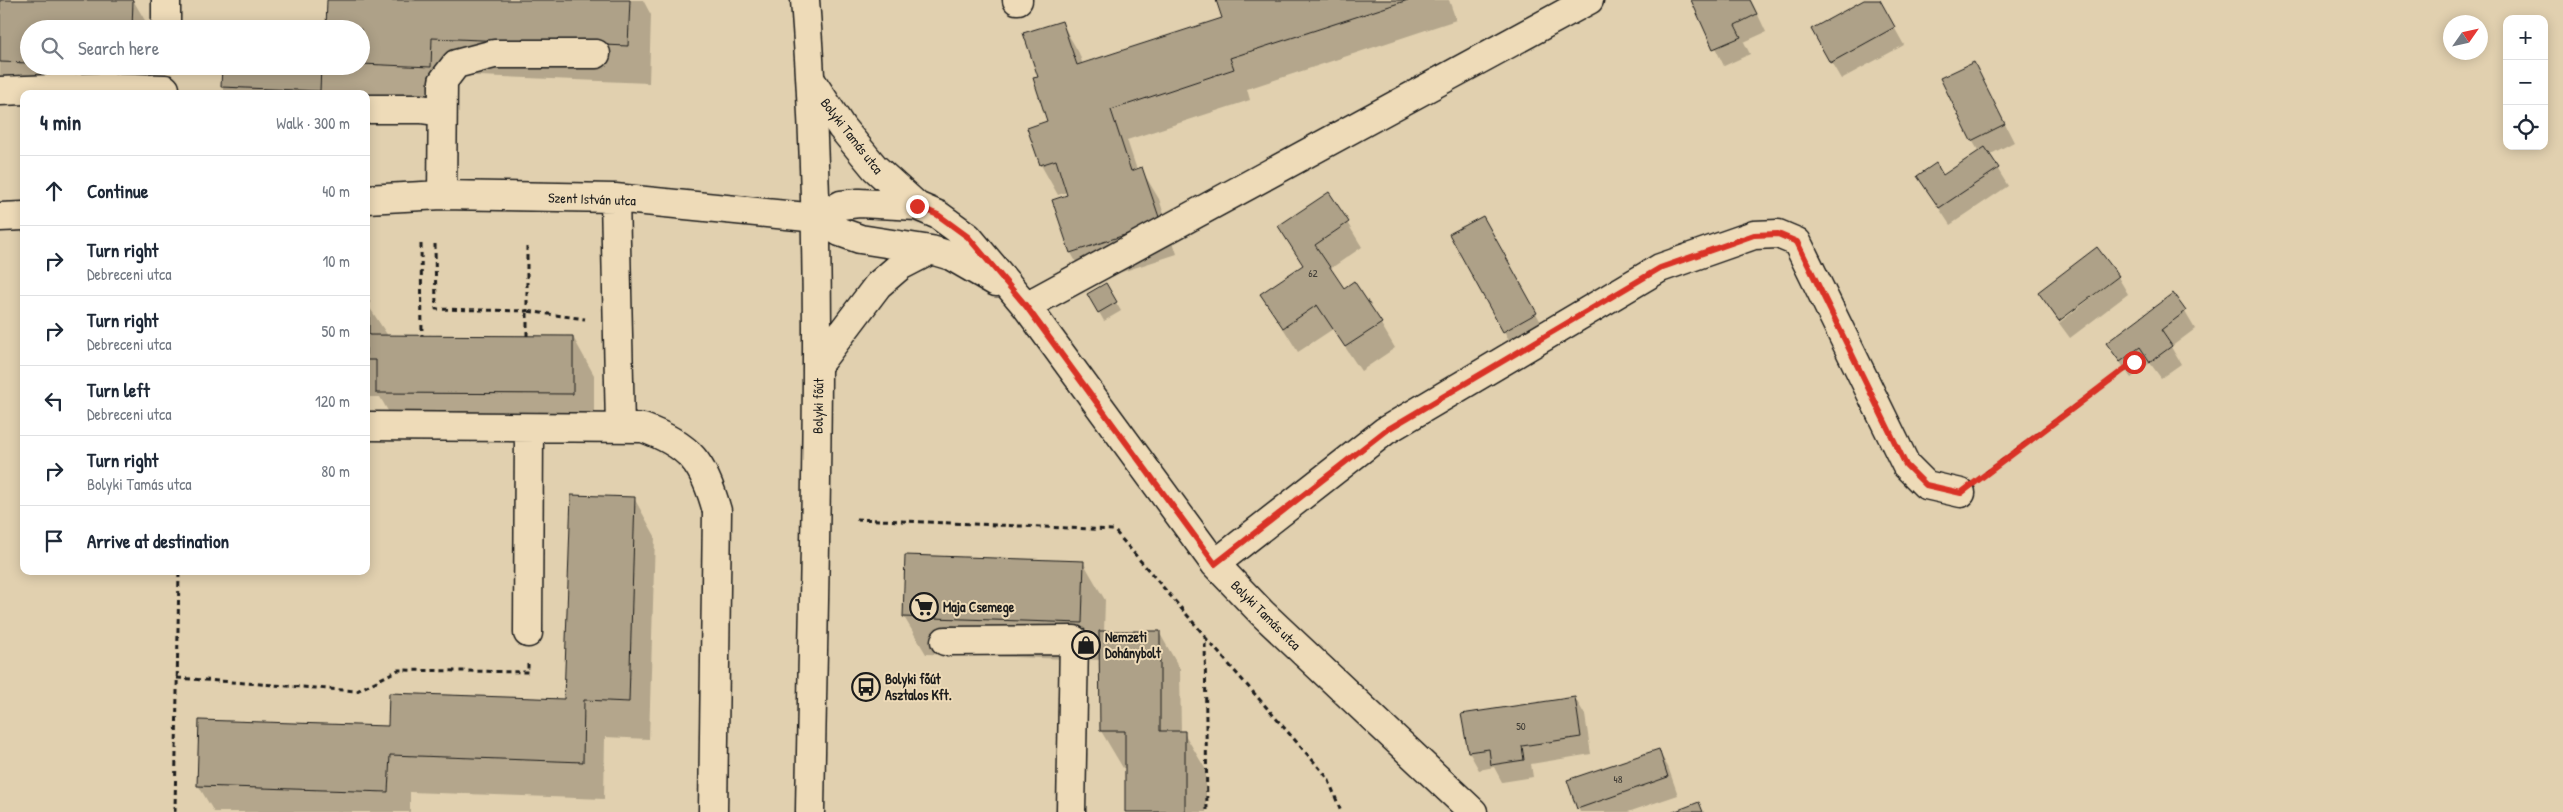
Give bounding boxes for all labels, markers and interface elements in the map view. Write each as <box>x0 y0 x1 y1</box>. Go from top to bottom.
north arrow <box>2443 15 2488 60</box>
map controls <box>2503 15 2548 150</box>
button: + <box>2503 15 2548 60</box>
search box <box>20 20 370 75</box>
icon: search <box>38 34 66 62</box>
text: Search here <box>78 35 159 61</box>
button: − <box>2503 60 2548 105</box>
street label: Bolyki Tamás utca <box>816 94 888 179</box>
button: locate <box>2503 105 2548 150</box>
text: 4 min <box>40 108 81 137</box>
text: Walk · 300 m <box>276 112 350 134</box>
icon: ahead <box>40 177 68 205</box>
text: Continue <box>87 178 148 204</box>
text: 40 m <box>322 180 350 202</box>
street label: Szent István utca <box>548 187 637 210</box>
route end <box>906 195 929 218</box>
text: Turn right <box>87 237 158 263</box>
icon: right <box>40 247 68 275</box>
text: 10 m <box>322 250 350 272</box>
text: Debreceni utca <box>87 263 172 285</box>
house number: 62 <box>1308 266 1318 280</box>
text: Turn right <box>87 307 158 333</box>
icon: right <box>40 317 68 345</box>
text: 50 m <box>322 320 350 342</box>
text: Debreceni utca <box>87 333 172 355</box>
route start <box>2123 351 2146 374</box>
text: Turn left <box>87 377 150 403</box>
street label: Bolyki főút <box>808 378 828 434</box>
icon: left <box>40 387 68 415</box>
text: 120 m <box>315 390 350 412</box>
text: Debreceni utca <box>87 403 172 425</box>
text: Turn right <box>87 447 158 473</box>
icon: right <box>40 457 68 485</box>
text: 80 m <box>321 460 350 482</box>
text: Bolyki Tamás utca <box>87 473 192 495</box>
icon: arrive <box>40 527 68 555</box>
text: Arrive at destination <box>87 528 229 554</box>
street label: Bolyki Tamás utca <box>1227 576 1306 655</box>
supermarket icon: Maja Csemege <box>909 592 939 622</box>
place label: Maja Csemege <box>943 597 1015 618</box>
place label: Nemzeti Dohánybolt <box>1105 627 1162 664</box>
shop icon: Nemzeti Dohánybolt <box>1071 630 1101 660</box>
place label: Bolyki főút Asztalos Kft. <box>885 669 952 704</box>
bus stop icon: Bolyki főút Asztalos Kft. <box>851 672 881 702</box>
house number: 50 <box>1516 719 1526 733</box>
house number: 48 <box>1614 772 1623 786</box>

